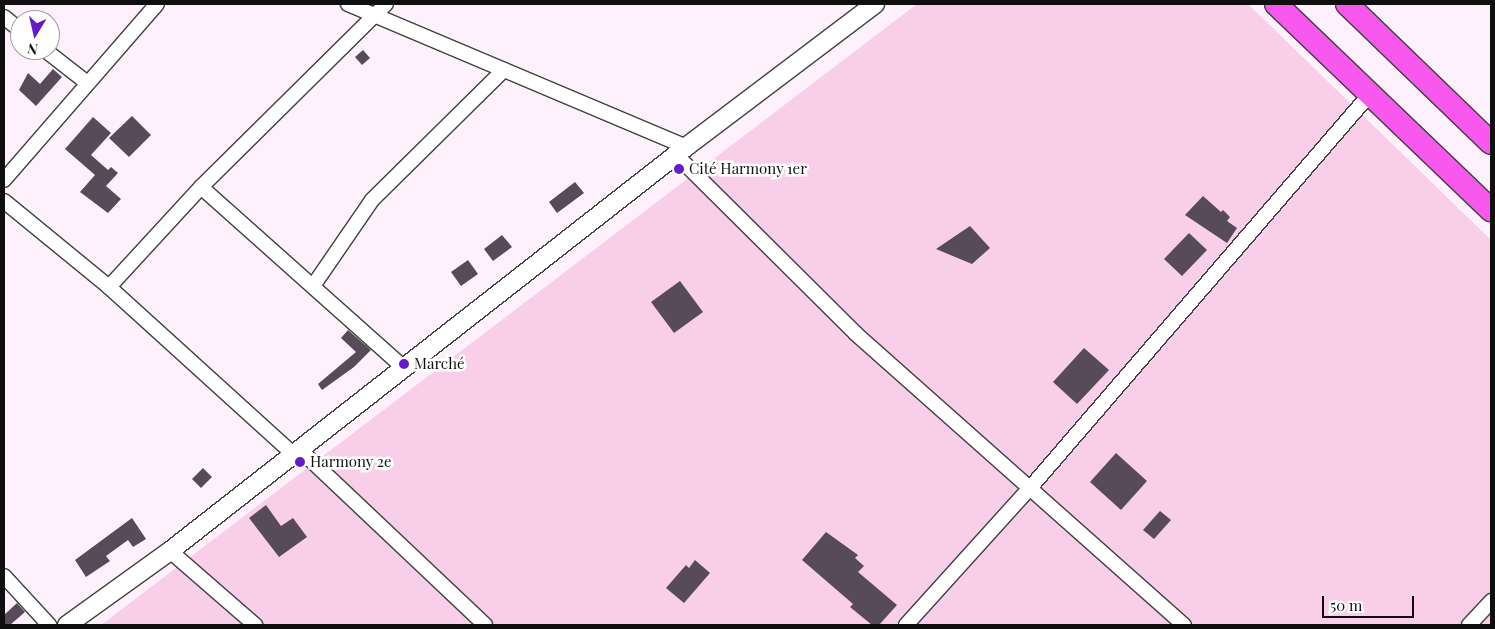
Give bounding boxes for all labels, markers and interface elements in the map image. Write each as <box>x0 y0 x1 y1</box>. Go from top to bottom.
north arrow <box>10 10 60 60</box>
text: N <box>26 39 39 59</box>
place label: Cité Harmony 1er <box>689 160 807 178</box>
marker: Cité Harmony 1er <box>673 163 685 175</box>
place label: Marché <box>414 355 465 373</box>
marker: Marché <box>398 358 410 370</box>
place label: Harmony 2e <box>310 453 392 471</box>
marker: Harmony 2e <box>294 456 306 468</box>
scale bar <box>1325 586 1418 618</box>
text: 50 m <box>1330 595 1362 615</box>

